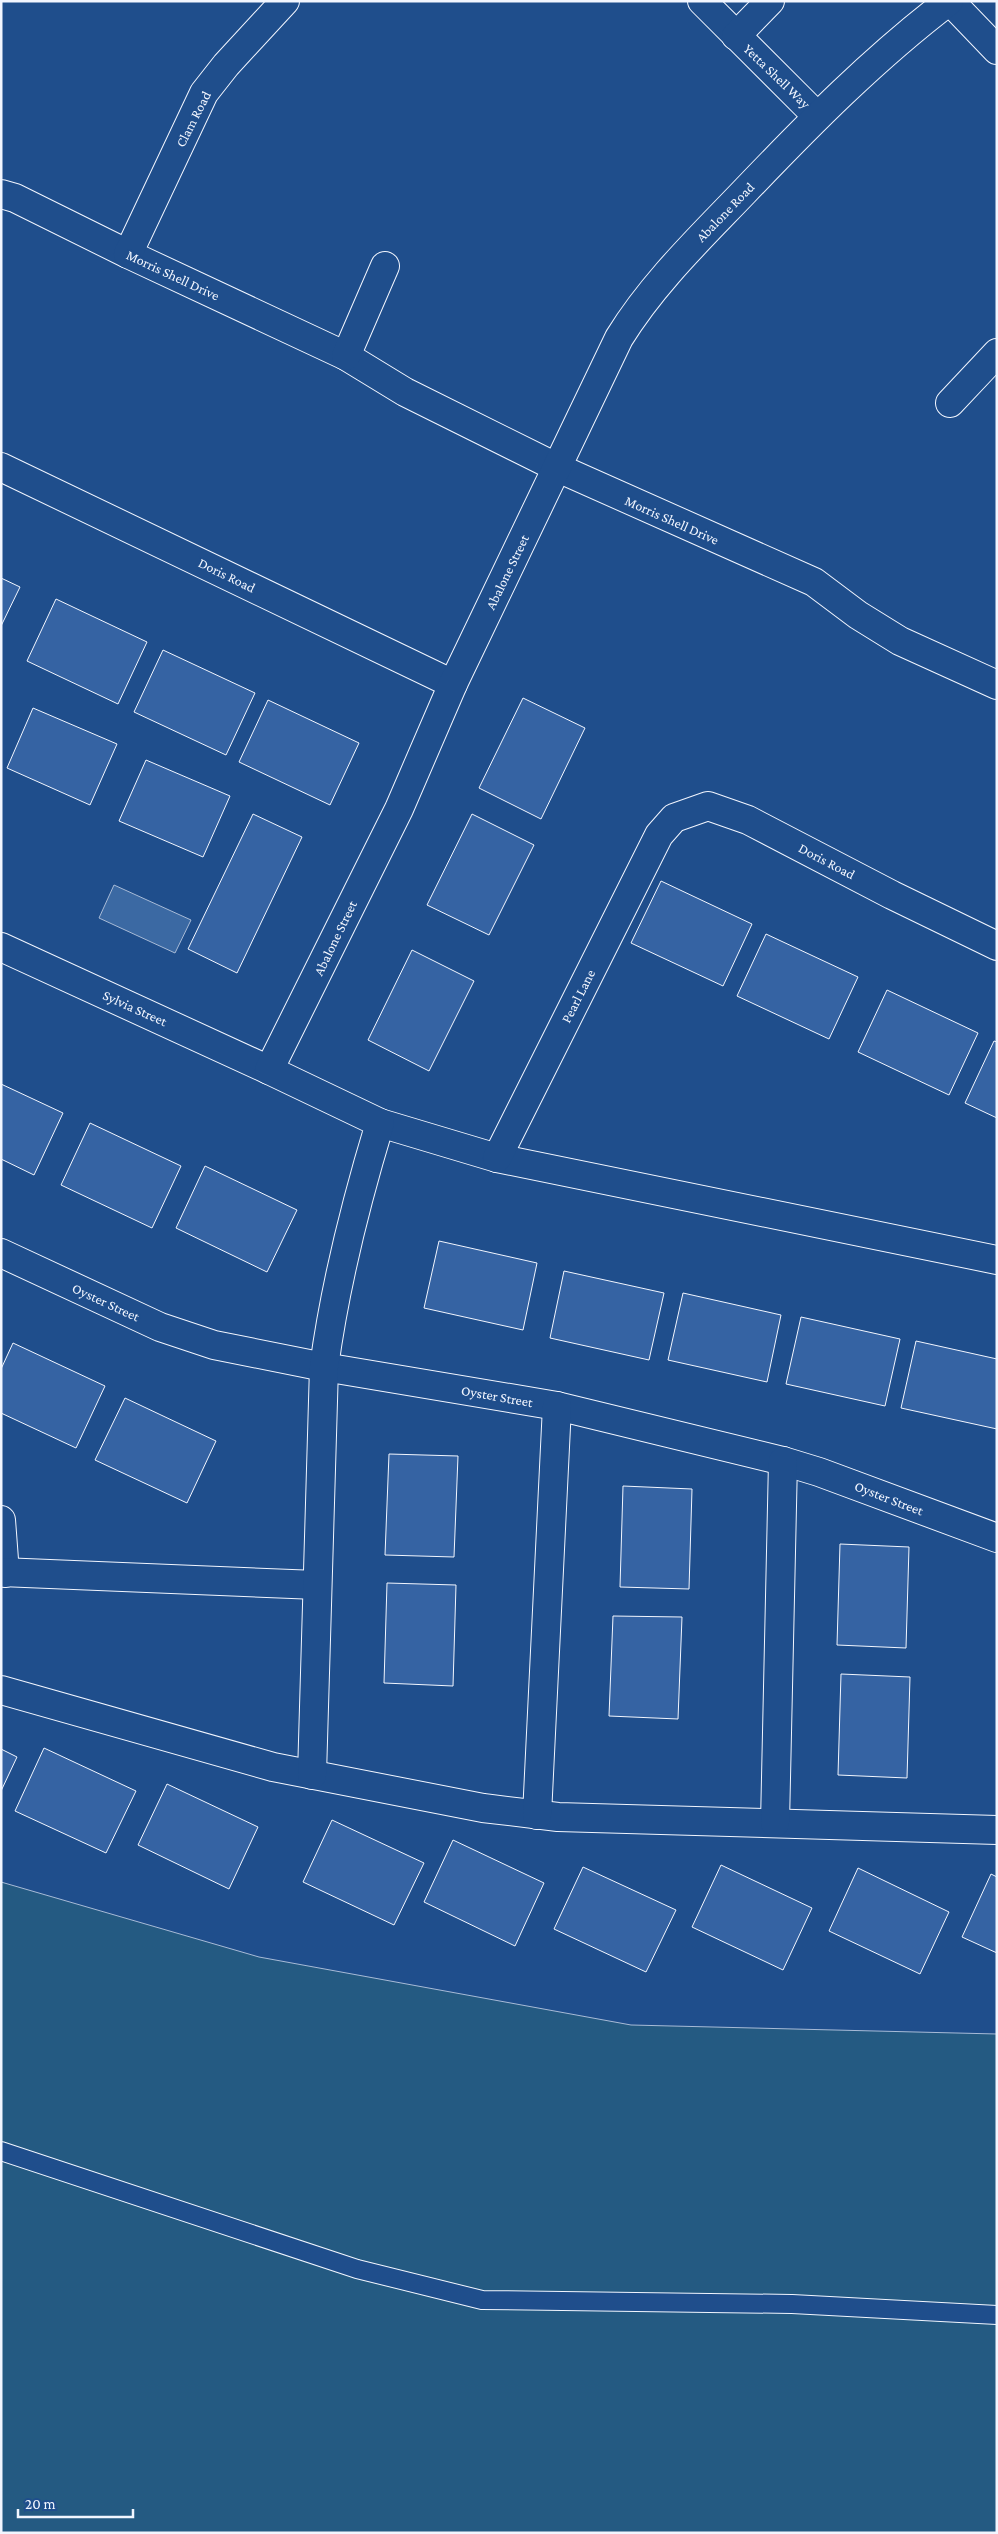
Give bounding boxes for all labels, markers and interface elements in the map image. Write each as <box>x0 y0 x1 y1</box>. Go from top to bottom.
street label: Yetta Shell Way <box>740 40 814 112</box>
street label: Clam Road <box>172 88 214 150</box>
street label: Abalone Road <box>693 178 758 245</box>
street label: Morris Shell Drive <box>124 246 222 304</box>
street label: Morris Shell Drive <box>623 492 721 548</box>
street label: Abalone Street <box>482 532 532 612</box>
street label: Doris Road <box>196 554 259 596</box>
street label: Doris Road <box>796 840 858 883</box>
street label: Abalone Street <box>310 898 360 978</box>
street label: Pearl Lane <box>558 967 598 1025</box>
street label: Sylvia Street <box>100 987 170 1029</box>
street label: Oyster Street <box>70 1279 142 1325</box>
street label: Oyster Street <box>460 1382 534 1410</box>
street label: Oyster Street <box>852 1478 926 1519</box>
scale bar <box>18 2486 132 2518</box>
text: 20 m <box>25 2496 56 2512</box>

